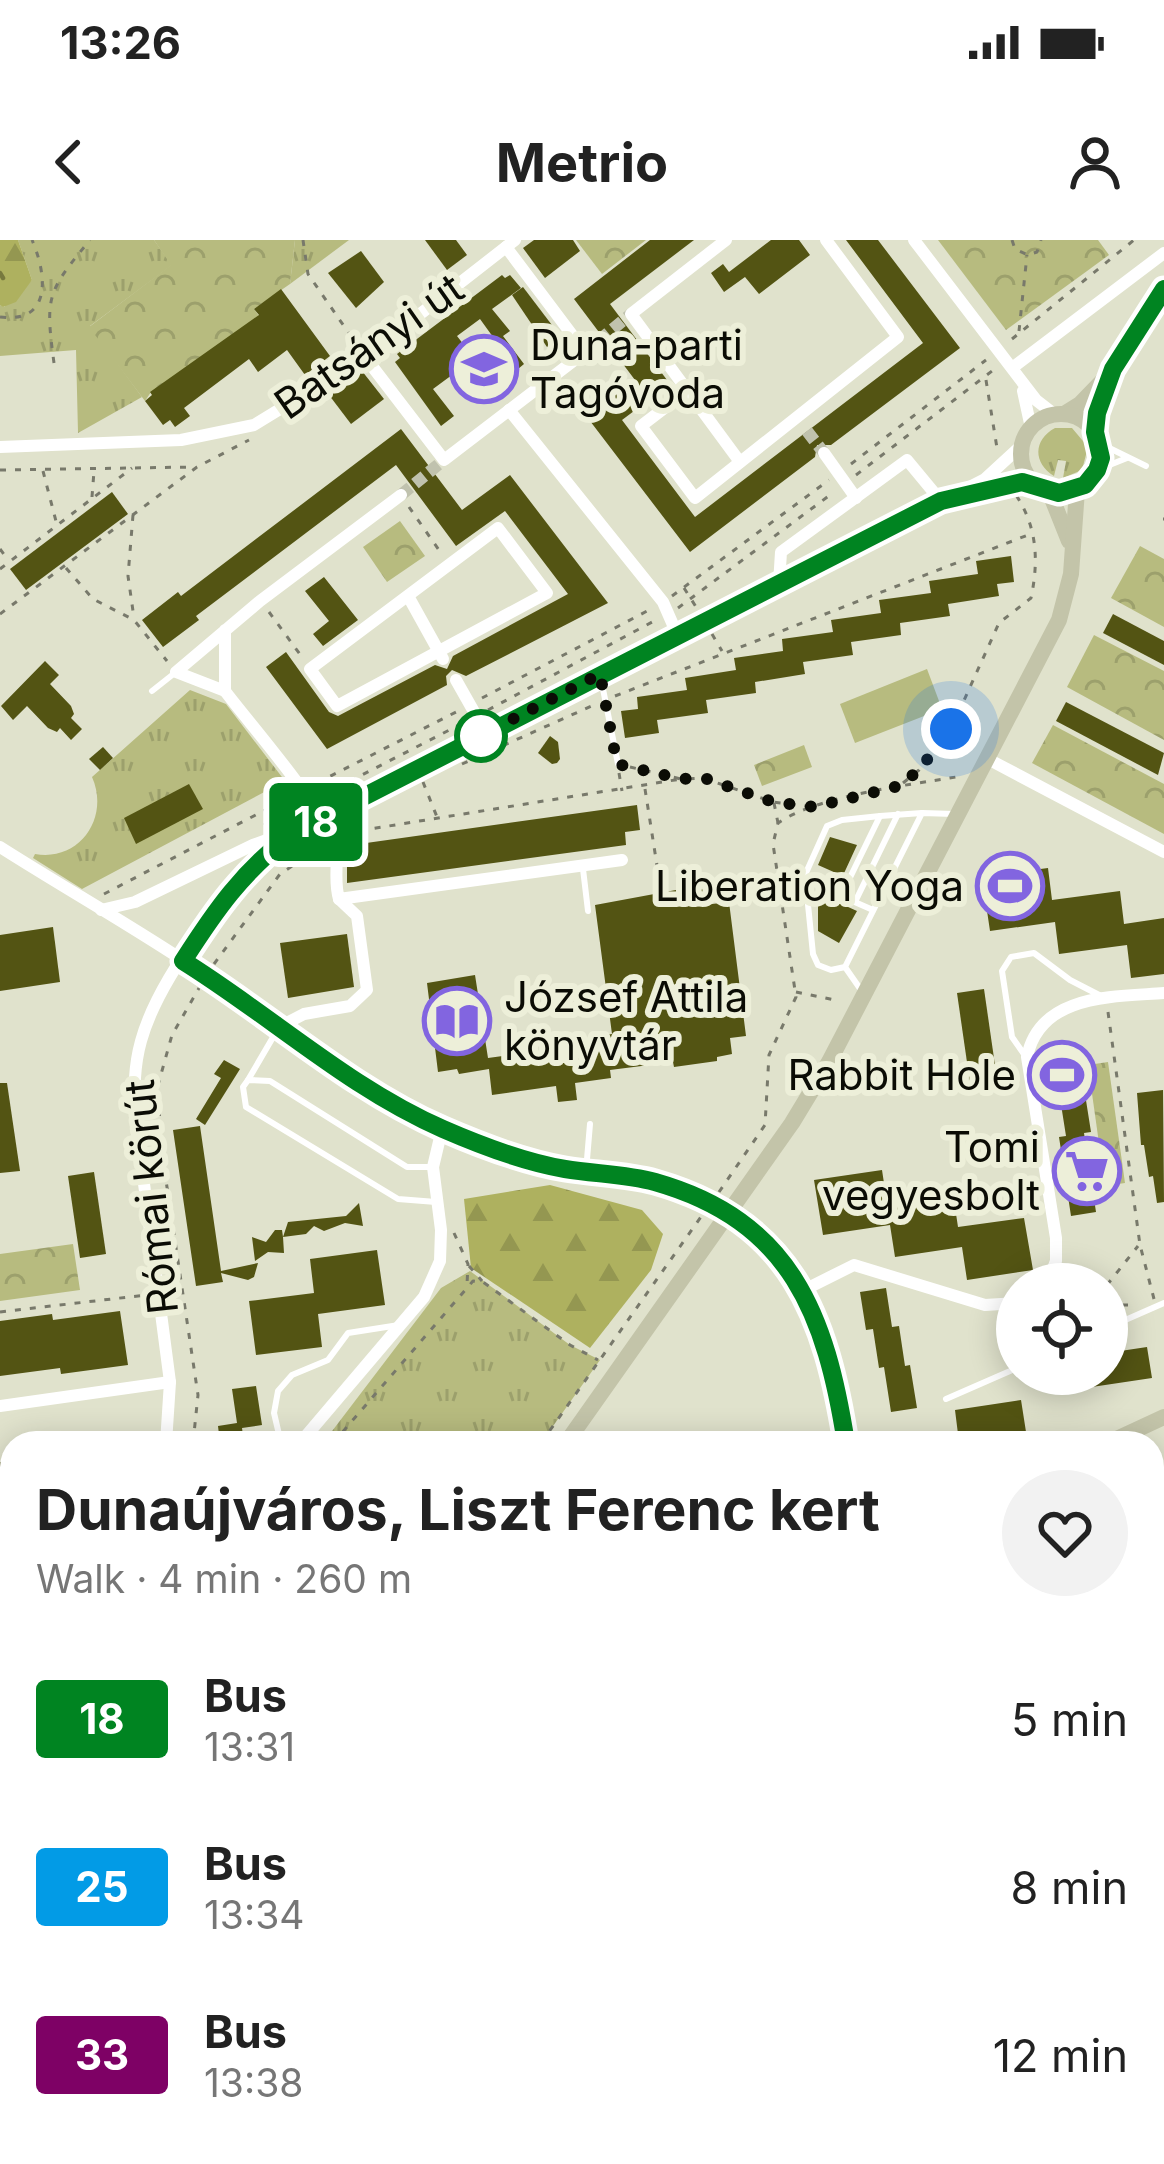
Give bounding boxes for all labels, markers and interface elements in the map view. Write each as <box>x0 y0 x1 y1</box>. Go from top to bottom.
text: 13:26 <box>60 15 181 70</box>
icon: back <box>36 129 102 195</box>
icon: person <box>1062 129 1128 195</box>
text: Metrio <box>496 130 668 195</box>
street label: Batsányi út <box>265 262 473 429</box>
place label: Duna-parti Tagóvoda <box>530 319 743 418</box>
school or university icon: Duna-parti Tagóvoda <box>449 334 519 404</box>
your location <box>921 699 981 759</box>
unlabelled marker <box>456 711 506 761</box>
line badge: 18 <box>262 783 370 861</box>
text: 18 <box>293 796 339 847</box>
sports icon: Liberation Yoga <box>975 851 1045 921</box>
place label: Liberation Yoga <box>655 860 964 911</box>
place label: József Attila könyvtár <box>504 971 748 1070</box>
library icon: József Attila könyvtár <box>422 986 492 1056</box>
sports icon: Rabbit Hole <box>1027 1040 1097 1110</box>
place label: Rabbit Hole <box>787 1049 1016 1100</box>
street label: Római körút <box>113 1077 188 1317</box>
place label: Tomi vegyesbolt <box>822 1121 1040 1220</box>
supermarket icon: Tomi vegyesbolt <box>1052 1136 1122 1206</box>
map controls <box>996 1263 1128 1395</box>
button: locate <box>996 1263 1128 1395</box>
button: heart <box>1002 1470 1128 1596</box>
text: Dunaújváros, Liszt Ferenc kert <box>36 1475 880 1544</box>
text: Walk · 4 min · 260 m <box>36 1555 412 1602</box>
text: Bus <box>204 1668 287 1723</box>
text: 5 min <box>1011 1692 1128 1747</box>
text: 18 <box>79 1693 125 1744</box>
text: 13:31 <box>204 1723 295 1770</box>
text: Bus <box>204 1836 287 1891</box>
text: 8 min <box>1011 1860 1128 1915</box>
text: 25 <box>75 1861 129 1912</box>
text: 13:34 <box>204 1891 304 1938</box>
text: Bus <box>204 2004 287 2059</box>
text: 12 min <box>993 2028 1128 2083</box>
text: 33 <box>75 2029 129 2080</box>
text: 13:38 <box>204 2059 303 2106</box>

